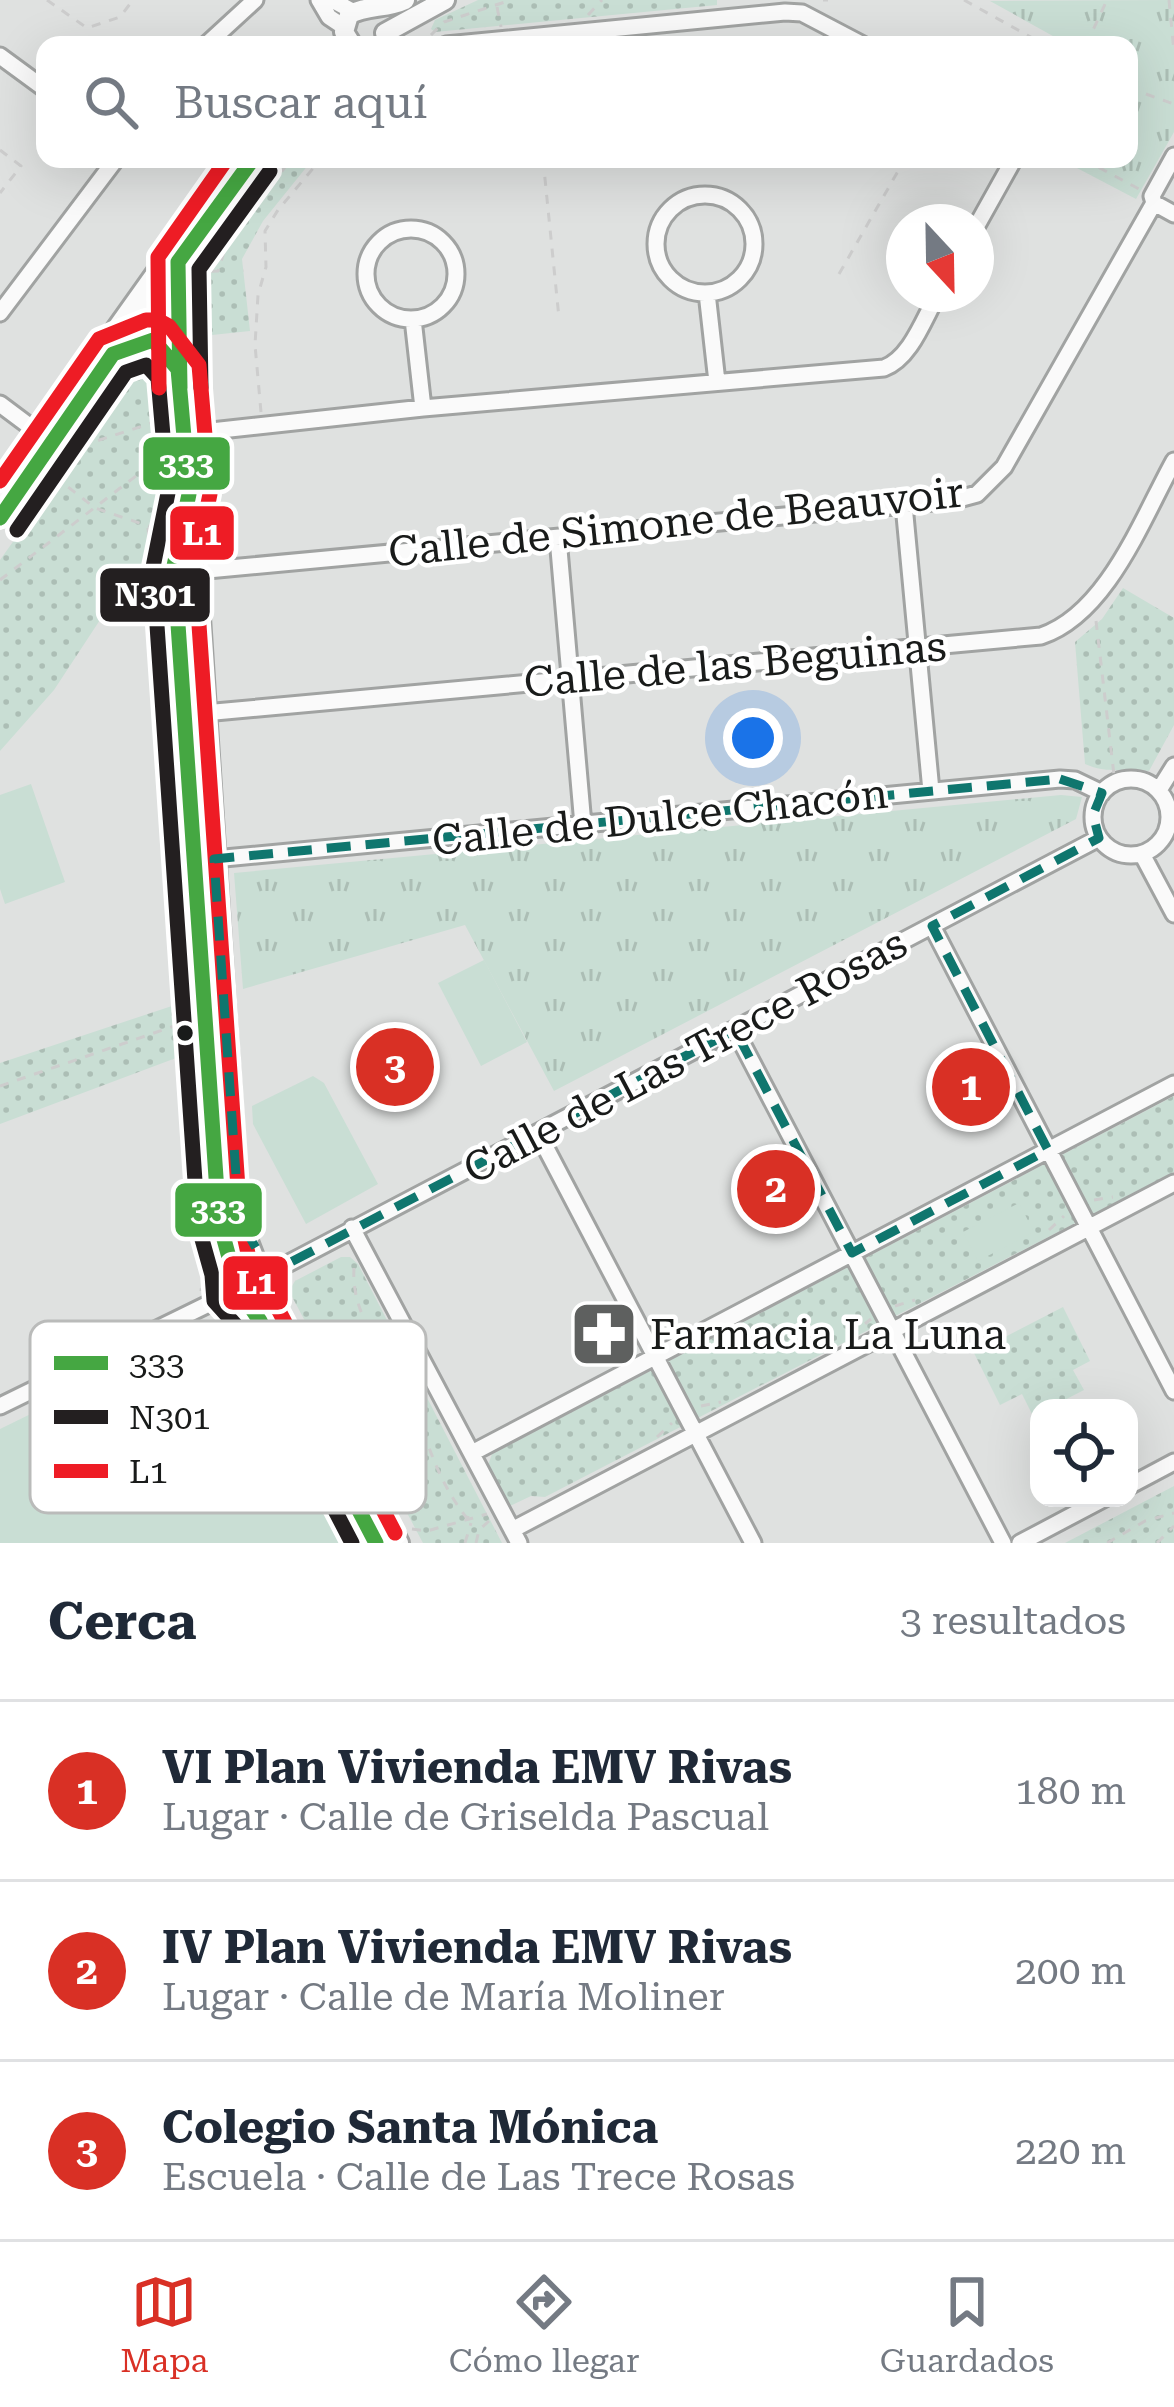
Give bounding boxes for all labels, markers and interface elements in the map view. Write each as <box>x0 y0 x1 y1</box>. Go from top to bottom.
search box <box>36 36 1138 168</box>
icon: search <box>78 69 144 135</box>
text: Buscar aquí <box>174 76 427 129</box>
north arrow <box>886 204 994 312</box>
line badge: 333 <box>141 435 232 492</box>
text: 333 <box>158 444 214 483</box>
street label: Calle de Simone de Beauvoir <box>386 467 966 577</box>
line badge: L1 <box>168 504 236 562</box>
text: L1 <box>182 514 222 553</box>
line badge: N301 <box>98 566 212 624</box>
text: N301 <box>115 575 195 614</box>
street label: Calle de las Beguinas <box>522 621 948 707</box>
your location <box>723 708 783 768</box>
street label: Calle de Dulce Chacón <box>430 769 890 865</box>
street label: Calle de Las Trece Rosas <box>455 918 915 1194</box>
unlabelled marker <box>174 1022 196 1044</box>
pin: 3 <box>356 1022 434 1112</box>
pin: 1 <box>932 1042 1010 1132</box>
pin: 2 <box>737 1144 815 1234</box>
line badge: 333 <box>173 1181 264 1239</box>
text: 333 <box>190 1190 246 1229</box>
line badge: L1 <box>221 1254 290 1312</box>
text: L1 <box>236 1263 276 1302</box>
pharmacy icon: Farmacia La Luna <box>569 1299 639 1369</box>
place label: Farmacia La Luna <box>650 1310 1006 1359</box>
legend <box>30 1321 426 1513</box>
text: 333 <box>129 1344 184 1383</box>
text: N301 <box>129 1398 211 1437</box>
map controls <box>1030 1399 1138 1507</box>
button: locate <box>1030 1399 1138 1507</box>
text: L1 <box>129 1452 168 1491</box>
text: Cerca <box>48 1592 197 1651</box>
text: 3 resultados <box>900 1598 1126 1644</box>
text: VI Plan Vivienda EMV Rivas <box>162 1741 792 1794</box>
text: 1 <box>76 1768 98 1814</box>
text: 180 m <box>1015 1768 1126 1814</box>
text: Lugar · Calle de Griselda Pascual <box>162 1794 769 1840</box>
text: IV Plan Vivienda EMV Rivas <box>162 1921 792 1974</box>
text: 2 <box>76 1948 98 1994</box>
text: 200 m <box>1015 1948 1126 1994</box>
text: Lugar · Calle de María Moliner <box>162 1974 725 2020</box>
text: Colegio Santa Mónica <box>162 2101 658 2154</box>
text: 3 <box>76 2128 98 2174</box>
text: 220 m <box>1015 2128 1126 2174</box>
text: Escuela · Calle de Las Trece Rosas <box>162 2154 795 2200</box>
tab: Mapa <box>120 2269 208 2380</box>
tab: Cómo llegar <box>449 2269 639 2380</box>
tab: Guardados <box>880 2269 1054 2380</box>

